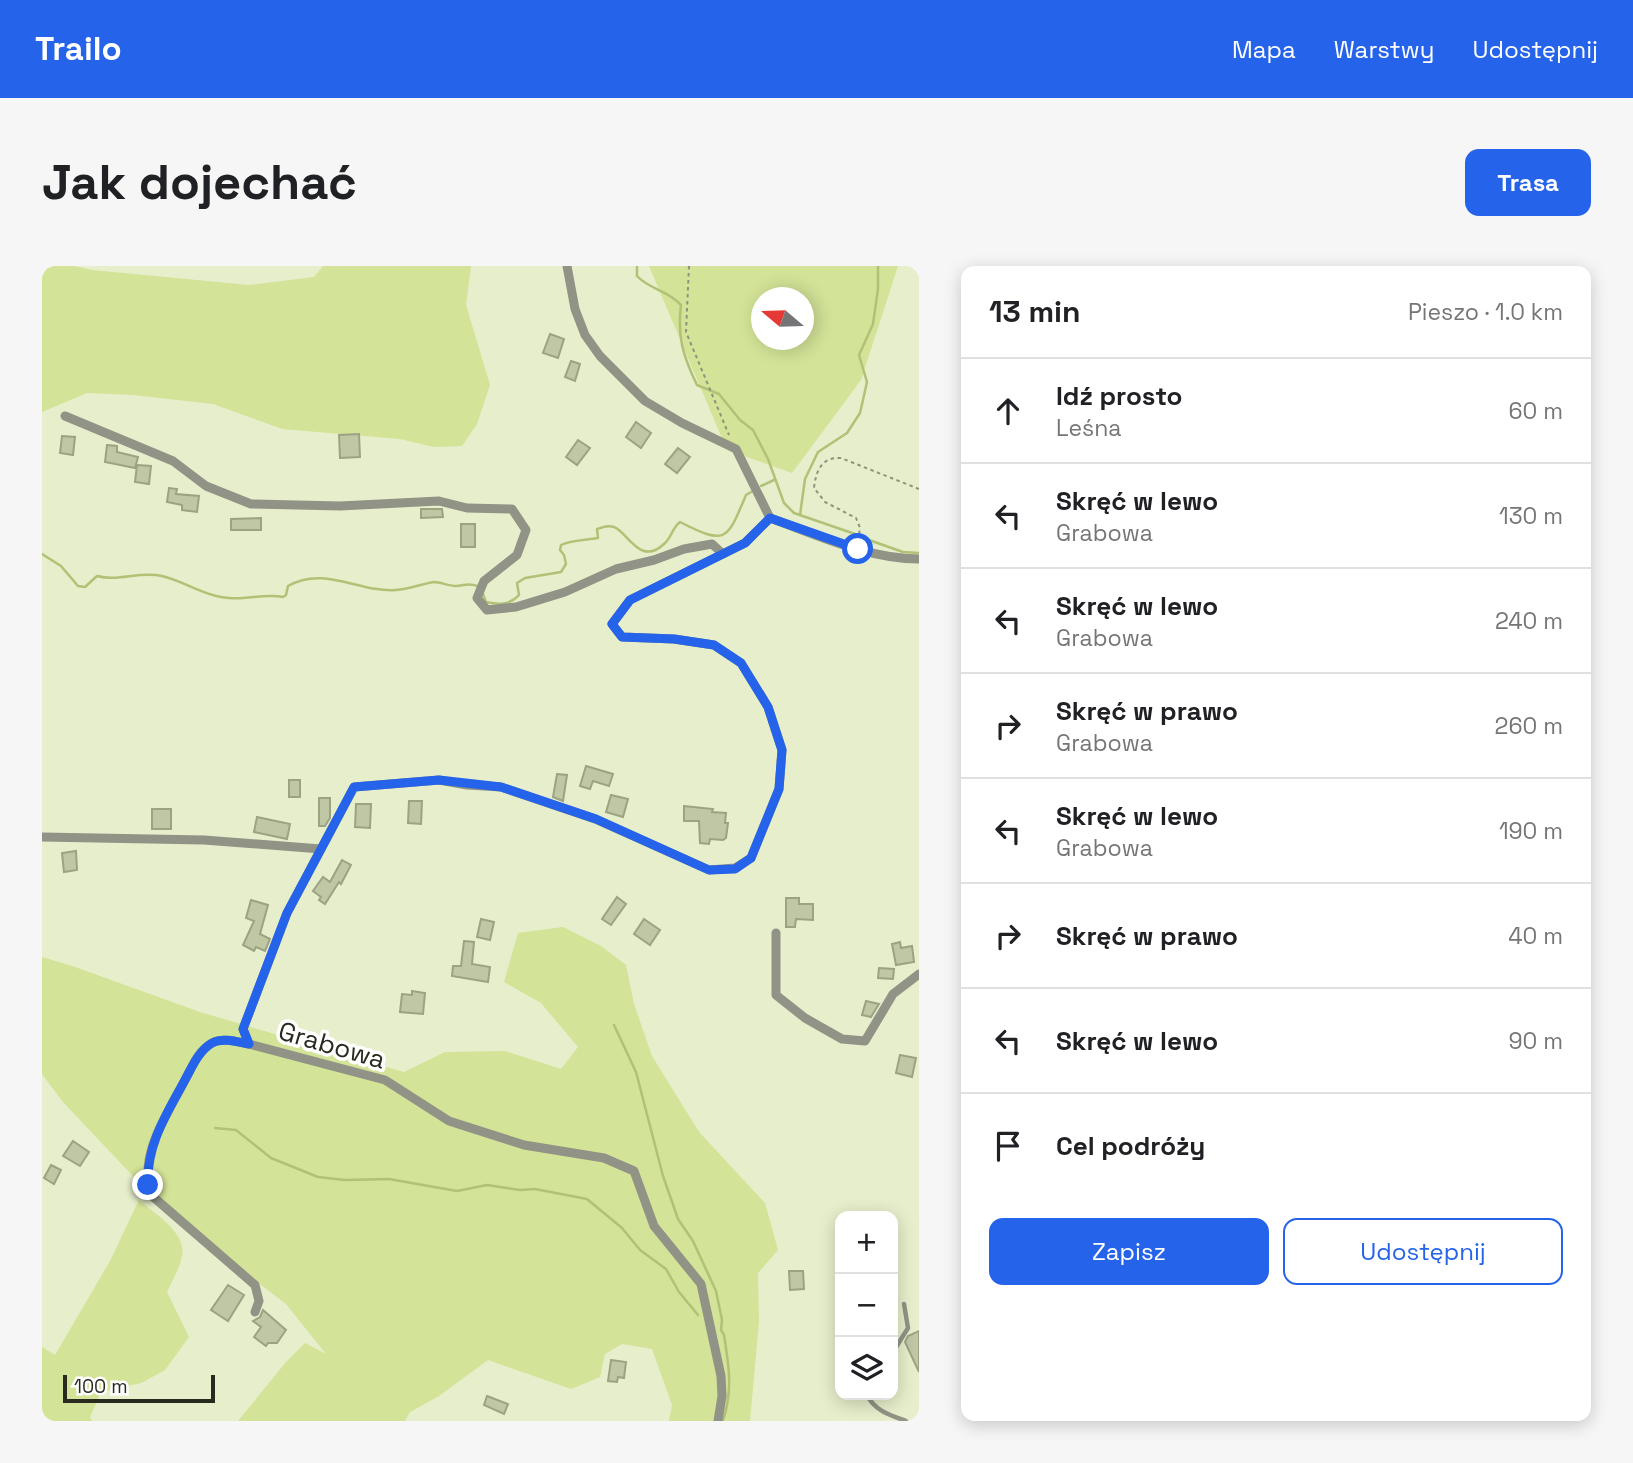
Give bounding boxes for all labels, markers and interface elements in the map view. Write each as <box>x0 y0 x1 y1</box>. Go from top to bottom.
text: Trailo <box>35 28 122 70</box>
text: Mapa <box>1232 34 1296 65</box>
text: Warstwy <box>1334 34 1435 65</box>
text: Udostępnij <box>1473 34 1598 65</box>
button: Trasa <box>1465 149 1591 216</box>
text: Jak dojechać <box>42 151 357 213</box>
north arrow <box>751 287 814 350</box>
text: 13 min <box>989 292 1081 331</box>
text: Pieszo · 1.0 km <box>1408 297 1563 327</box>
text: Idź prosto <box>1056 379 1183 413</box>
icon: ahead <box>989 392 1027 430</box>
text: 60 m <box>1508 396 1563 426</box>
text: Leśna <box>1056 413 1122 443</box>
text: Skręć w lewo <box>1056 484 1218 518</box>
icon: left <box>989 497 1027 535</box>
text: 130 m <box>1499 501 1563 531</box>
text: Grabowa <box>1056 518 1153 548</box>
route start <box>842 533 873 564</box>
text: Skręć w lewo <box>1056 589 1218 623</box>
icon: left <box>989 602 1027 640</box>
text: 240 m <box>1495 606 1563 636</box>
text: Grabowa <box>1056 623 1153 653</box>
text: Skręć w prawo <box>1056 694 1238 728</box>
icon: right <box>989 707 1027 745</box>
text: 260 m <box>1495 711 1563 741</box>
text: Grabowa <box>1056 728 1153 758</box>
text: Skręć w lewo <box>1056 799 1218 833</box>
icon: left <box>989 812 1027 850</box>
text: 190 m <box>1499 816 1563 846</box>
text: Grabowa <box>1056 833 1153 863</box>
icon: right <box>989 917 1027 955</box>
text: Skręć w prawo <box>1056 919 1238 953</box>
text: 40 m <box>1508 921 1563 951</box>
street label: Grabowa <box>275 1014 389 1076</box>
icon: left <box>989 1022 1027 1060</box>
text: Skręć w lewo <box>1056 1024 1218 1058</box>
text: 90 m <box>1508 1026 1563 1056</box>
icon: arrive <box>989 1127 1027 1165</box>
text: Cel podróży <box>1056 1129 1205 1163</box>
route end <box>132 1169 163 1200</box>
map controls <box>835 1211 898 1400</box>
button: + <box>835 1211 898 1274</box>
button: Zapisz <box>989 1218 1269 1285</box>
button: Udostępnij <box>1283 1218 1563 1285</box>
button: − <box>835 1274 898 1337</box>
button: layers <box>835 1337 898 1400</box>
scale bar <box>63 1372 215 1404</box>
text: 100 m <box>74 1374 128 1399</box>

